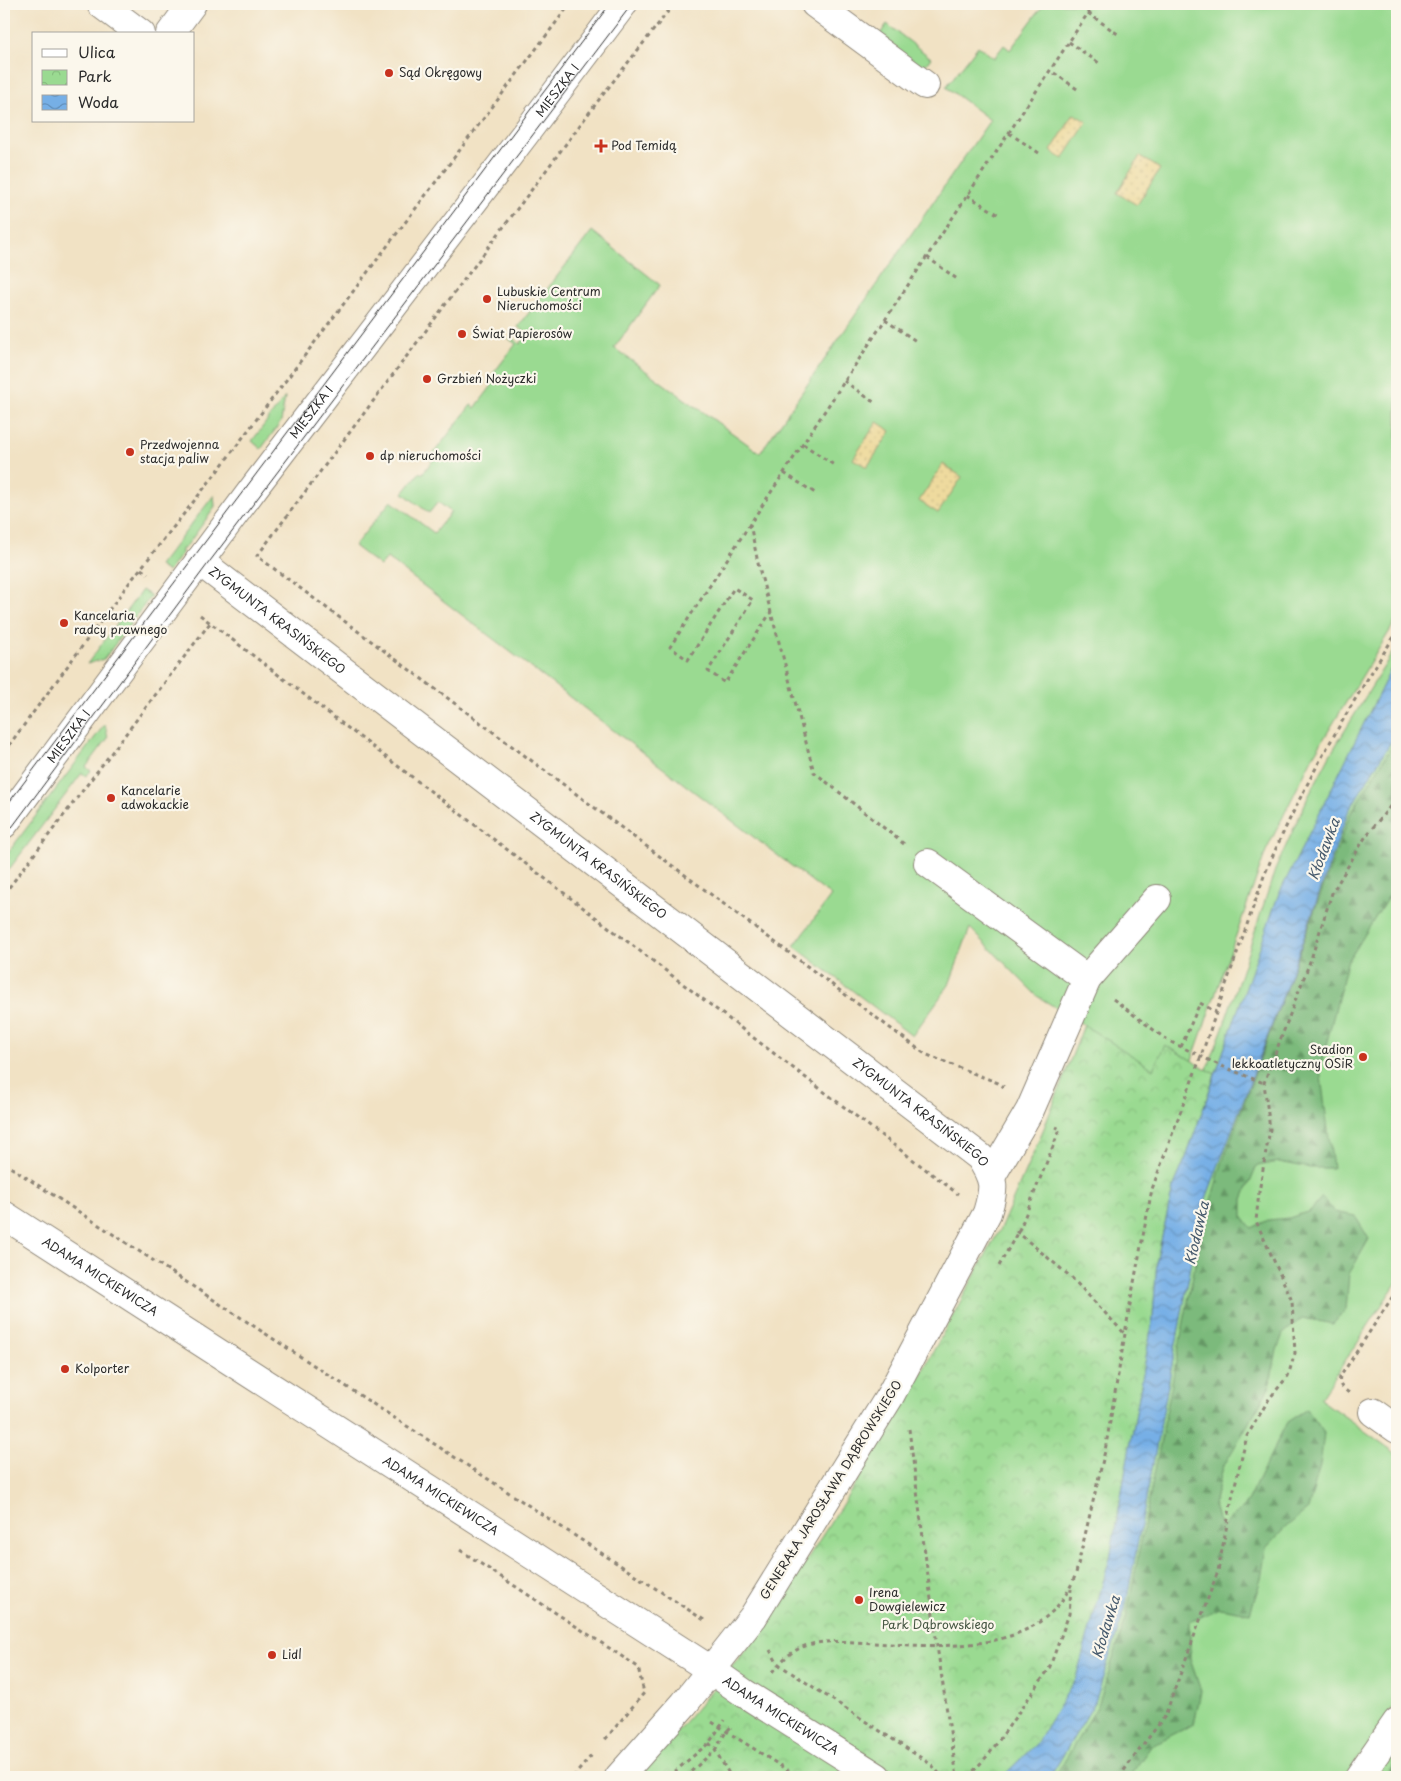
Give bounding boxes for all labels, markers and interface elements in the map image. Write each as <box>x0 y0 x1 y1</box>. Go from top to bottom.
legend <box>32 32 195 122</box>
text: Ulica <box>78 40 116 63</box>
street label: MIESZKA I <box>531 60 583 120</box>
place label: Sąd Okręgowy <box>399 63 482 81</box>
text: Park <box>78 64 112 87</box>
marker: Sąd Okręgowy <box>383 67 395 79</box>
text: Woda <box>78 90 119 113</box>
place label: Pod Temidą <box>611 136 677 154</box>
marker: Pod Temidą <box>595 140 607 152</box>
place label: Lubuskie Centrum Nieruchomości <box>497 282 601 314</box>
marker: Lubuskie Centrum Nieruchomości <box>481 293 493 305</box>
place label: Świat Papierosów <box>472 324 573 342</box>
marker: Świat Papierosów <box>456 328 468 340</box>
place label: Grzbień Nożyczki <box>437 369 536 387</box>
marker: Grzbień Nożyczki <box>421 373 433 385</box>
street label: MIESZKA I <box>285 381 337 442</box>
place label: Przedwojenna stacja paliw <box>140 435 220 467</box>
marker: Przedwojenna stacja paliw <box>124 446 136 458</box>
place label: dp nieruchomości <box>380 446 481 464</box>
marker: dp nieruchomości <box>364 450 376 462</box>
street label: ZYGMUNTA KRASIŃSKIEGO <box>205 562 350 678</box>
place label: Kancelaria radcy prawnego <box>74 606 167 638</box>
marker: Kancelaria radcy prawnego <box>58 617 70 629</box>
street label: MIESZKA I <box>42 705 94 766</box>
place label: Kancelarie adwokackie <box>121 781 189 813</box>
marker: Kancelarie adwokackie <box>105 792 117 804</box>
street label: ZYGMUNTA KRASIŃSKIEGO <box>526 807 671 923</box>
water label: Kłodawka <box>1302 814 1345 883</box>
place label: Stadion lekkoatletyczny OSiR <box>1232 1040 1353 1072</box>
marker: Stadion lekkoatletyczny OSiR <box>1357 1051 1369 1063</box>
street label: ZYGMUNTA KRASIŃSKIEGO <box>849 1053 994 1170</box>
water label: Kłodawka <box>1179 1198 1214 1267</box>
street label: ADAMA MICKIEWICZA <box>39 1232 162 1320</box>
place label: Kolporter <box>75 1359 130 1377</box>
marker: Kolporter <box>59 1363 71 1375</box>
street label: GENERAŁA JAROSŁAWA DĄBROWSKIEGO <box>755 1376 905 1603</box>
street label: ADAMA MICKIEWICZA <box>380 1451 503 1539</box>
place label: Irena Dowgielewicz <box>869 1583 945 1615</box>
water label: Kłodawka <box>1086 1592 1125 1661</box>
marker: Irena Dowgielewicz <box>853 1594 865 1606</box>
park label: Park Dąbrowskiego <box>882 1615 995 1633</box>
place label: Lidl <box>282 1645 302 1663</box>
marker: Lidl <box>266 1649 278 1661</box>
street label: ADAMA MICKIEWICZA <box>720 1671 843 1759</box>

